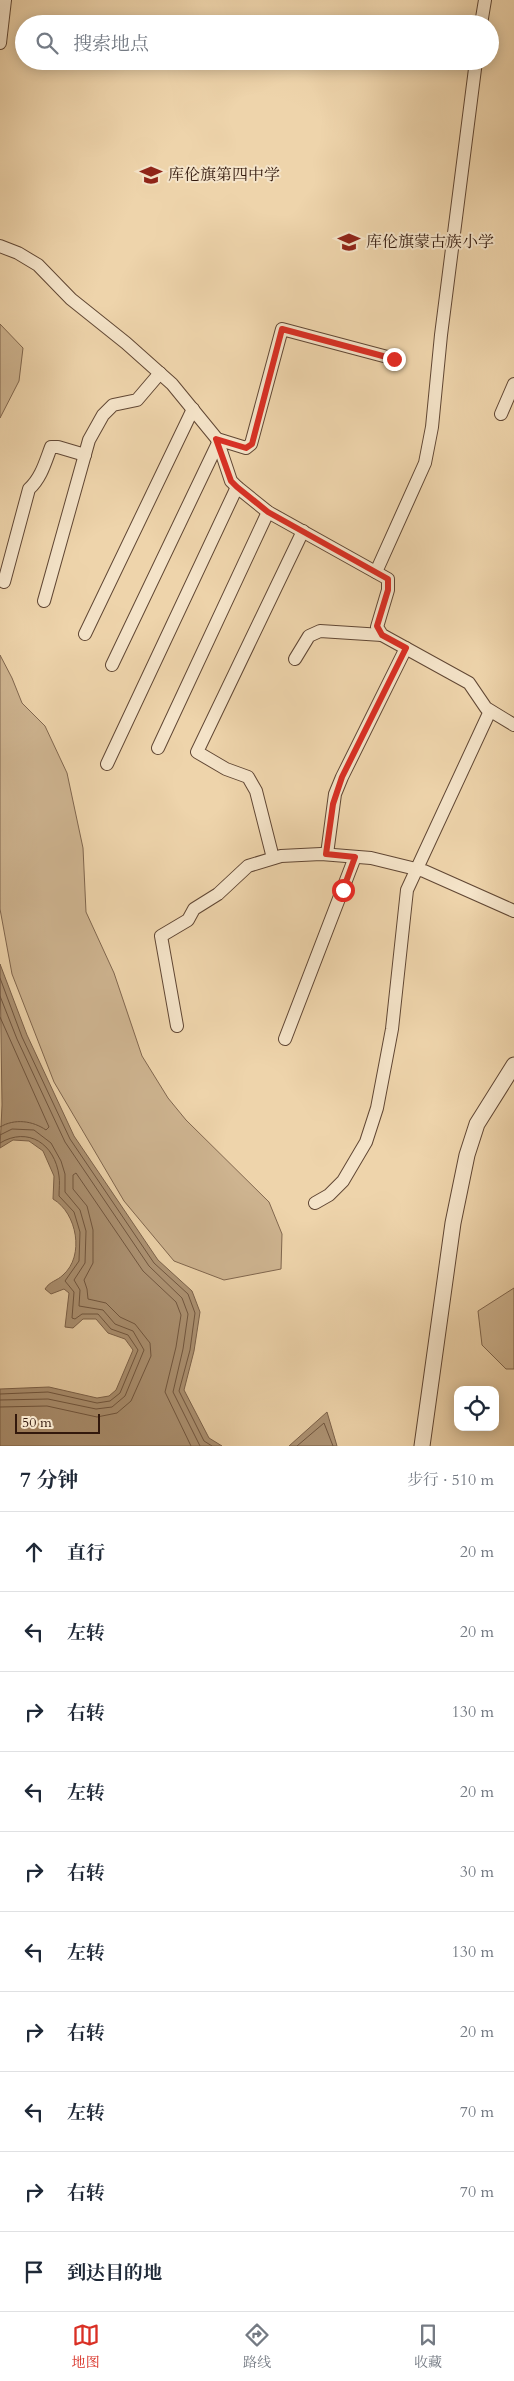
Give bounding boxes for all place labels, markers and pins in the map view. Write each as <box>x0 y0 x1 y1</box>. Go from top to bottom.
school or university icon: 库伦旗第四中学 <box>138 162 164 188</box>
place label: 库伦旗第四中学 <box>168 164 280 186</box>
school or university icon: 库伦旗蒙古族小学 <box>336 229 362 255</box>
place label: 库伦旗蒙古族小学 <box>366 231 494 253</box>

